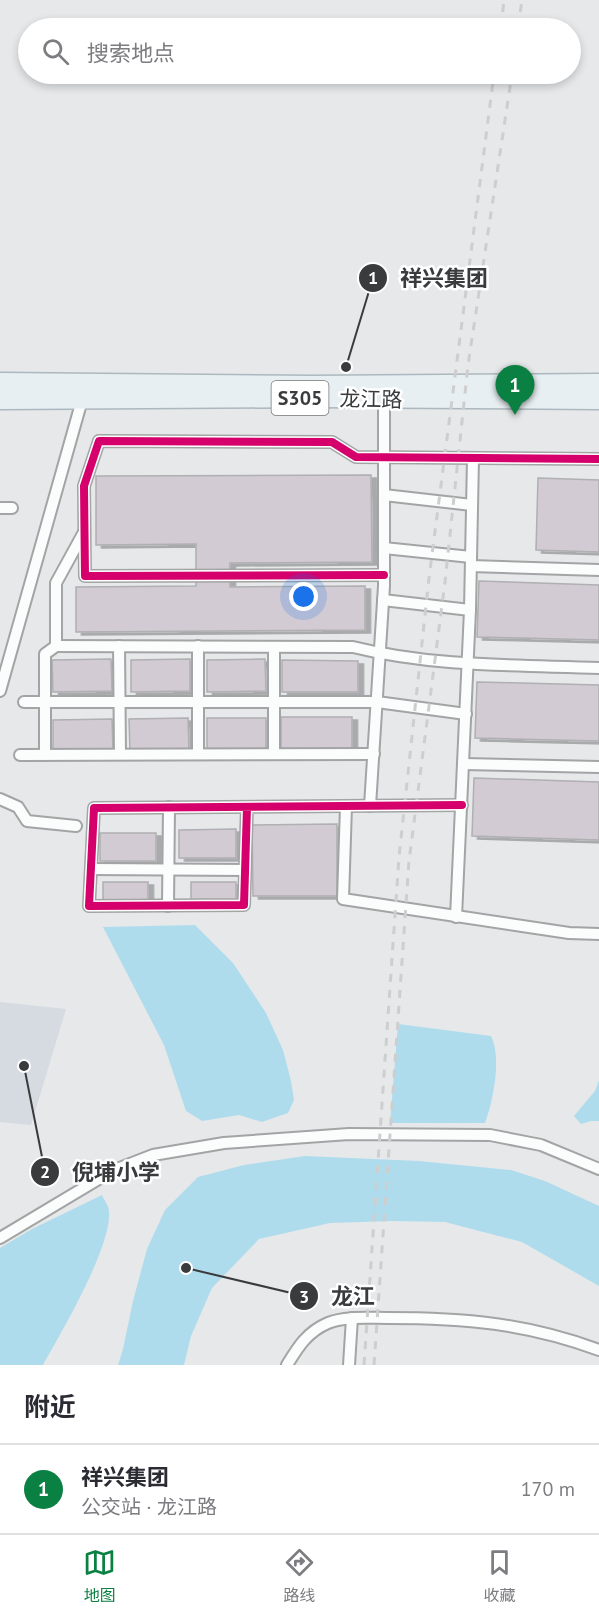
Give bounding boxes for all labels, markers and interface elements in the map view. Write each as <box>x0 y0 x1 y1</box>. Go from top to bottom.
search box <box>18 18 581 84</box>
icon: search <box>39 35 72 68</box>
text: 搜索地点 <box>87 39 175 67</box>
callout: 祥兴集团 <box>358 258 500 298</box>
text: 祥兴集团 <box>400 264 488 292</box>
text: 1 <box>368 266 378 289</box>
pin: 1 <box>496 366 534 415</box>
road number: S305 <box>272 381 328 415</box>
street label: 龙江路 <box>339 385 403 413</box>
your location <box>289 582 318 611</box>
callout: 倪埔小学 <box>30 1152 172 1192</box>
text: 倪埔小学 <box>72 1158 160 1186</box>
text: 2 <box>40 1160 50 1183</box>
callout: 龙江 <box>289 1276 387 1316</box>
text: 龙江 <box>331 1282 375 1310</box>
text: 3 <box>299 1285 309 1308</box>
text: 附近 <box>24 1390 76 1423</box>
text: 祥兴集团 <box>81 1463 169 1491</box>
text: 1 <box>38 1476 49 1502</box>
text: 170 m <box>521 1476 575 1502</box>
text: 公交站 · 龙江路 <box>81 1494 217 1520</box>
tab: 地图 <box>83 1546 116 1606</box>
tab: 路线 <box>283 1546 316 1606</box>
tab: 收藏 <box>483 1546 516 1606</box>

